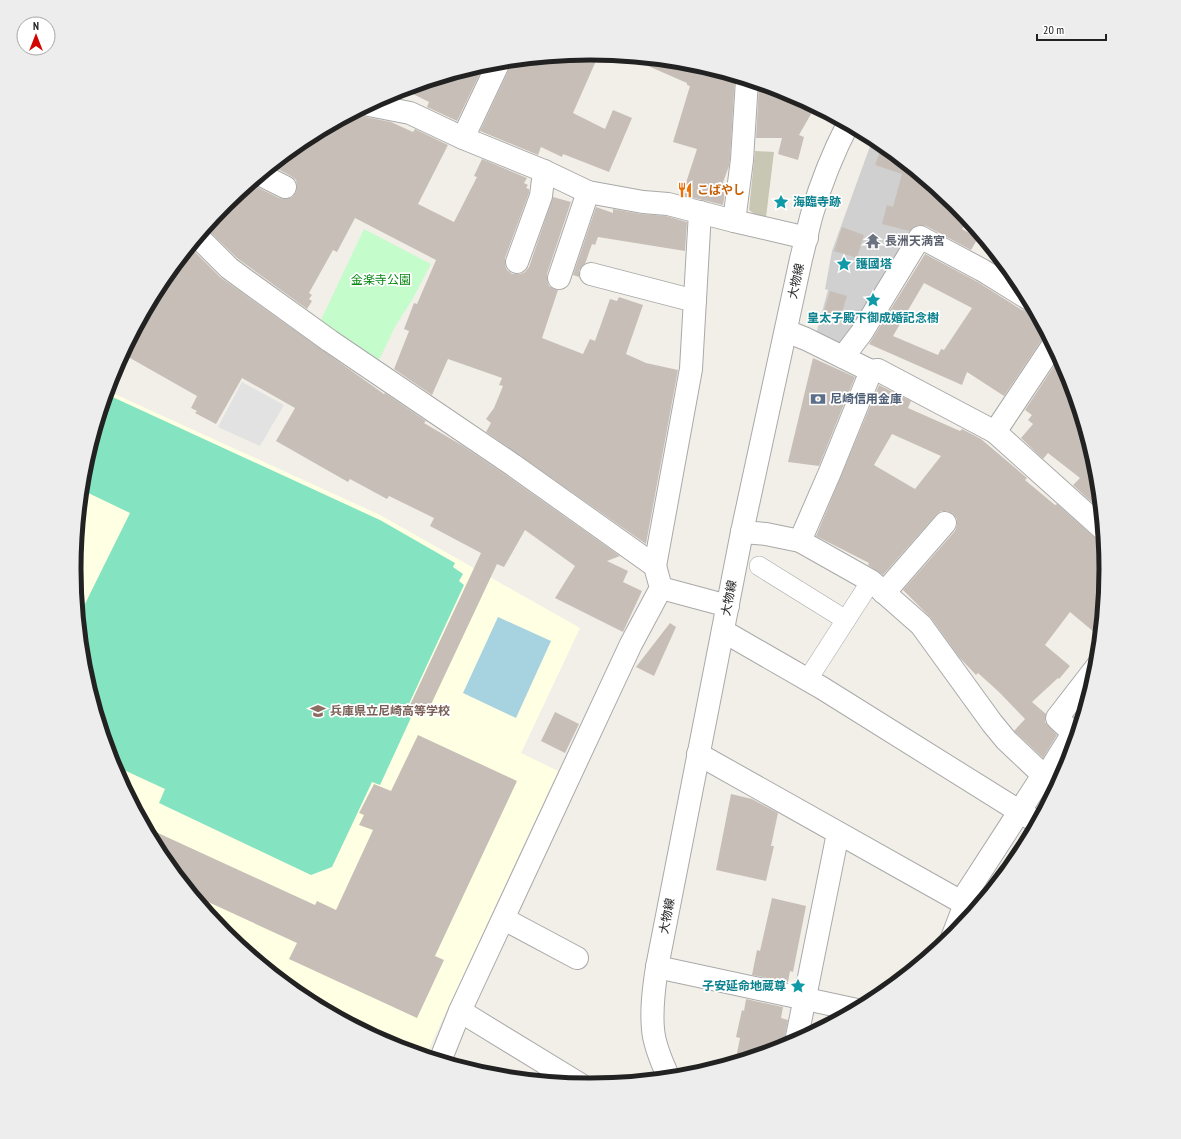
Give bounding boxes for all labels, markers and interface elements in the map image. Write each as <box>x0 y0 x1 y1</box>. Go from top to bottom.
north arrow <box>16 16 56 56</box>
scale bar <box>1037 16 1106 42</box>
text: N <box>33 19 39 33</box>
text: 20 m <box>1043 22 1064 37</box>
restaurant icon: こばやし <box>676 181 694 199</box>
place label: こばやし <box>697 182 745 197</box>
place icon: 海臨寺跡 <box>772 193 790 211</box>
place label: 海臨寺跡 <box>793 194 841 209</box>
temple icon: 長洲天満宮 <box>864 232 882 250</box>
place label: 長洲天満宮 <box>885 233 945 248</box>
place icon: 護國塔 <box>835 255 853 273</box>
place label: 護國塔 <box>856 256 892 271</box>
street label: 大物線 <box>784 262 807 300</box>
park label: 金楽寺公園 <box>351 272 411 287</box>
place icon: 皇太子殿下御成婚記念樹 <box>864 291 882 309</box>
place label: 皇太子殿下御成婚記念樹 <box>807 310 939 325</box>
bank icon: 尼崎信用金庫 <box>809 390 827 408</box>
place label: 尼崎信用金庫 <box>830 391 902 406</box>
street label: 大物線 <box>718 579 739 617</box>
school or university icon: 兵庫県立尼崎高等学校 <box>309 702 327 720</box>
place label: 兵庫県立尼崎高等学校 <box>330 703 450 718</box>
street label: 大物線 <box>656 897 677 935</box>
place icon: 子安延命地蔵尊 <box>789 977 807 995</box>
place label: 子安延命地蔵尊 <box>702 978 786 993</box>

